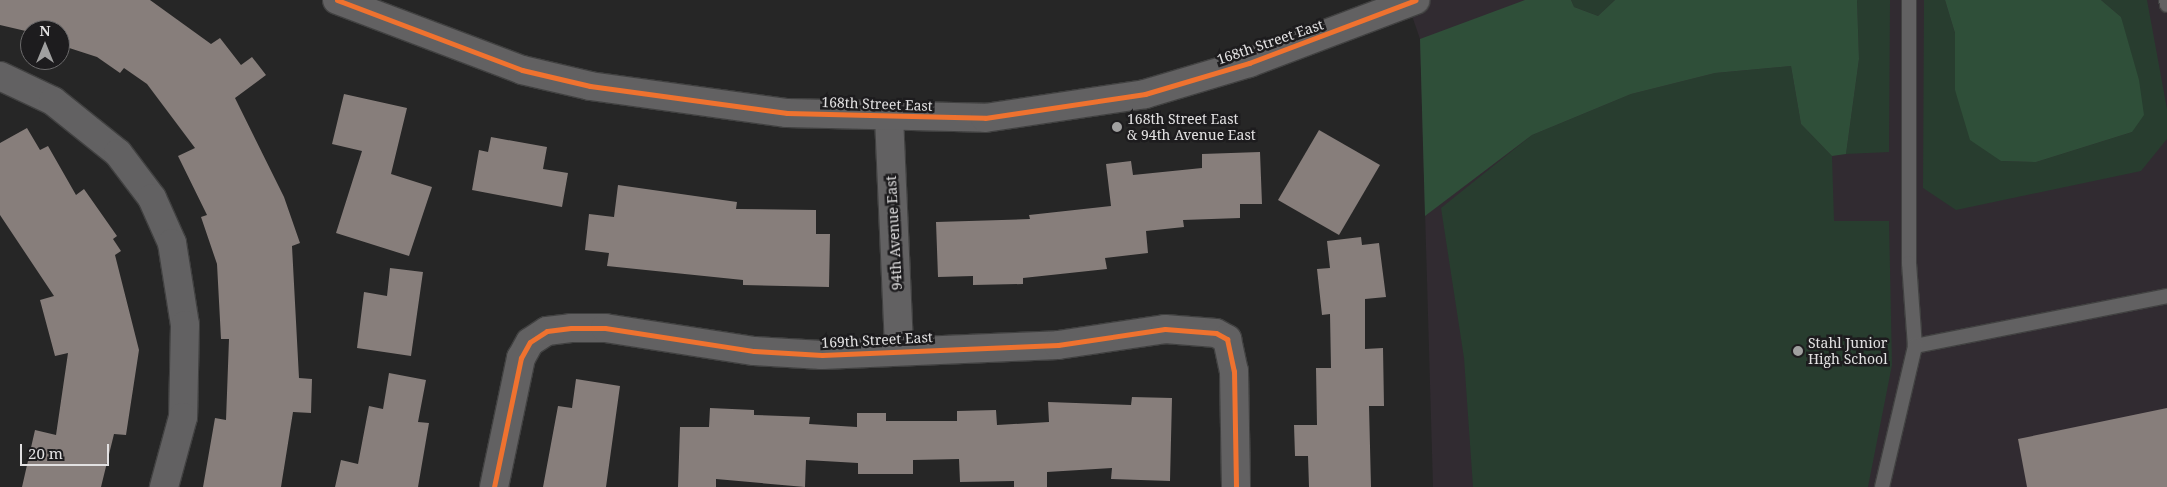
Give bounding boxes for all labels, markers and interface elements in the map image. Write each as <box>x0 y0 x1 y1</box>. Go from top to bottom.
street label: 168th Street East <box>1215 16 1325 68</box>
north arrow <box>20 20 70 70</box>
text: N <box>39 21 51 40</box>
street label: 168th Street East <box>821 94 933 114</box>
place label: 168th Street East & 94th Avenue East <box>1127 111 1256 144</box>
marker: 168th Street East & 94th Avenue East <box>1111 121 1123 133</box>
street label: 94th Avenue East <box>883 175 905 291</box>
street label: 169th Street East <box>821 329 933 351</box>
place label: Stahl Junior High School <box>1808 335 1888 368</box>
marker: Stahl Junior High School <box>1792 345 1804 357</box>
scale bar <box>22 434 111 466</box>
text: 20 m <box>28 443 63 463</box>

